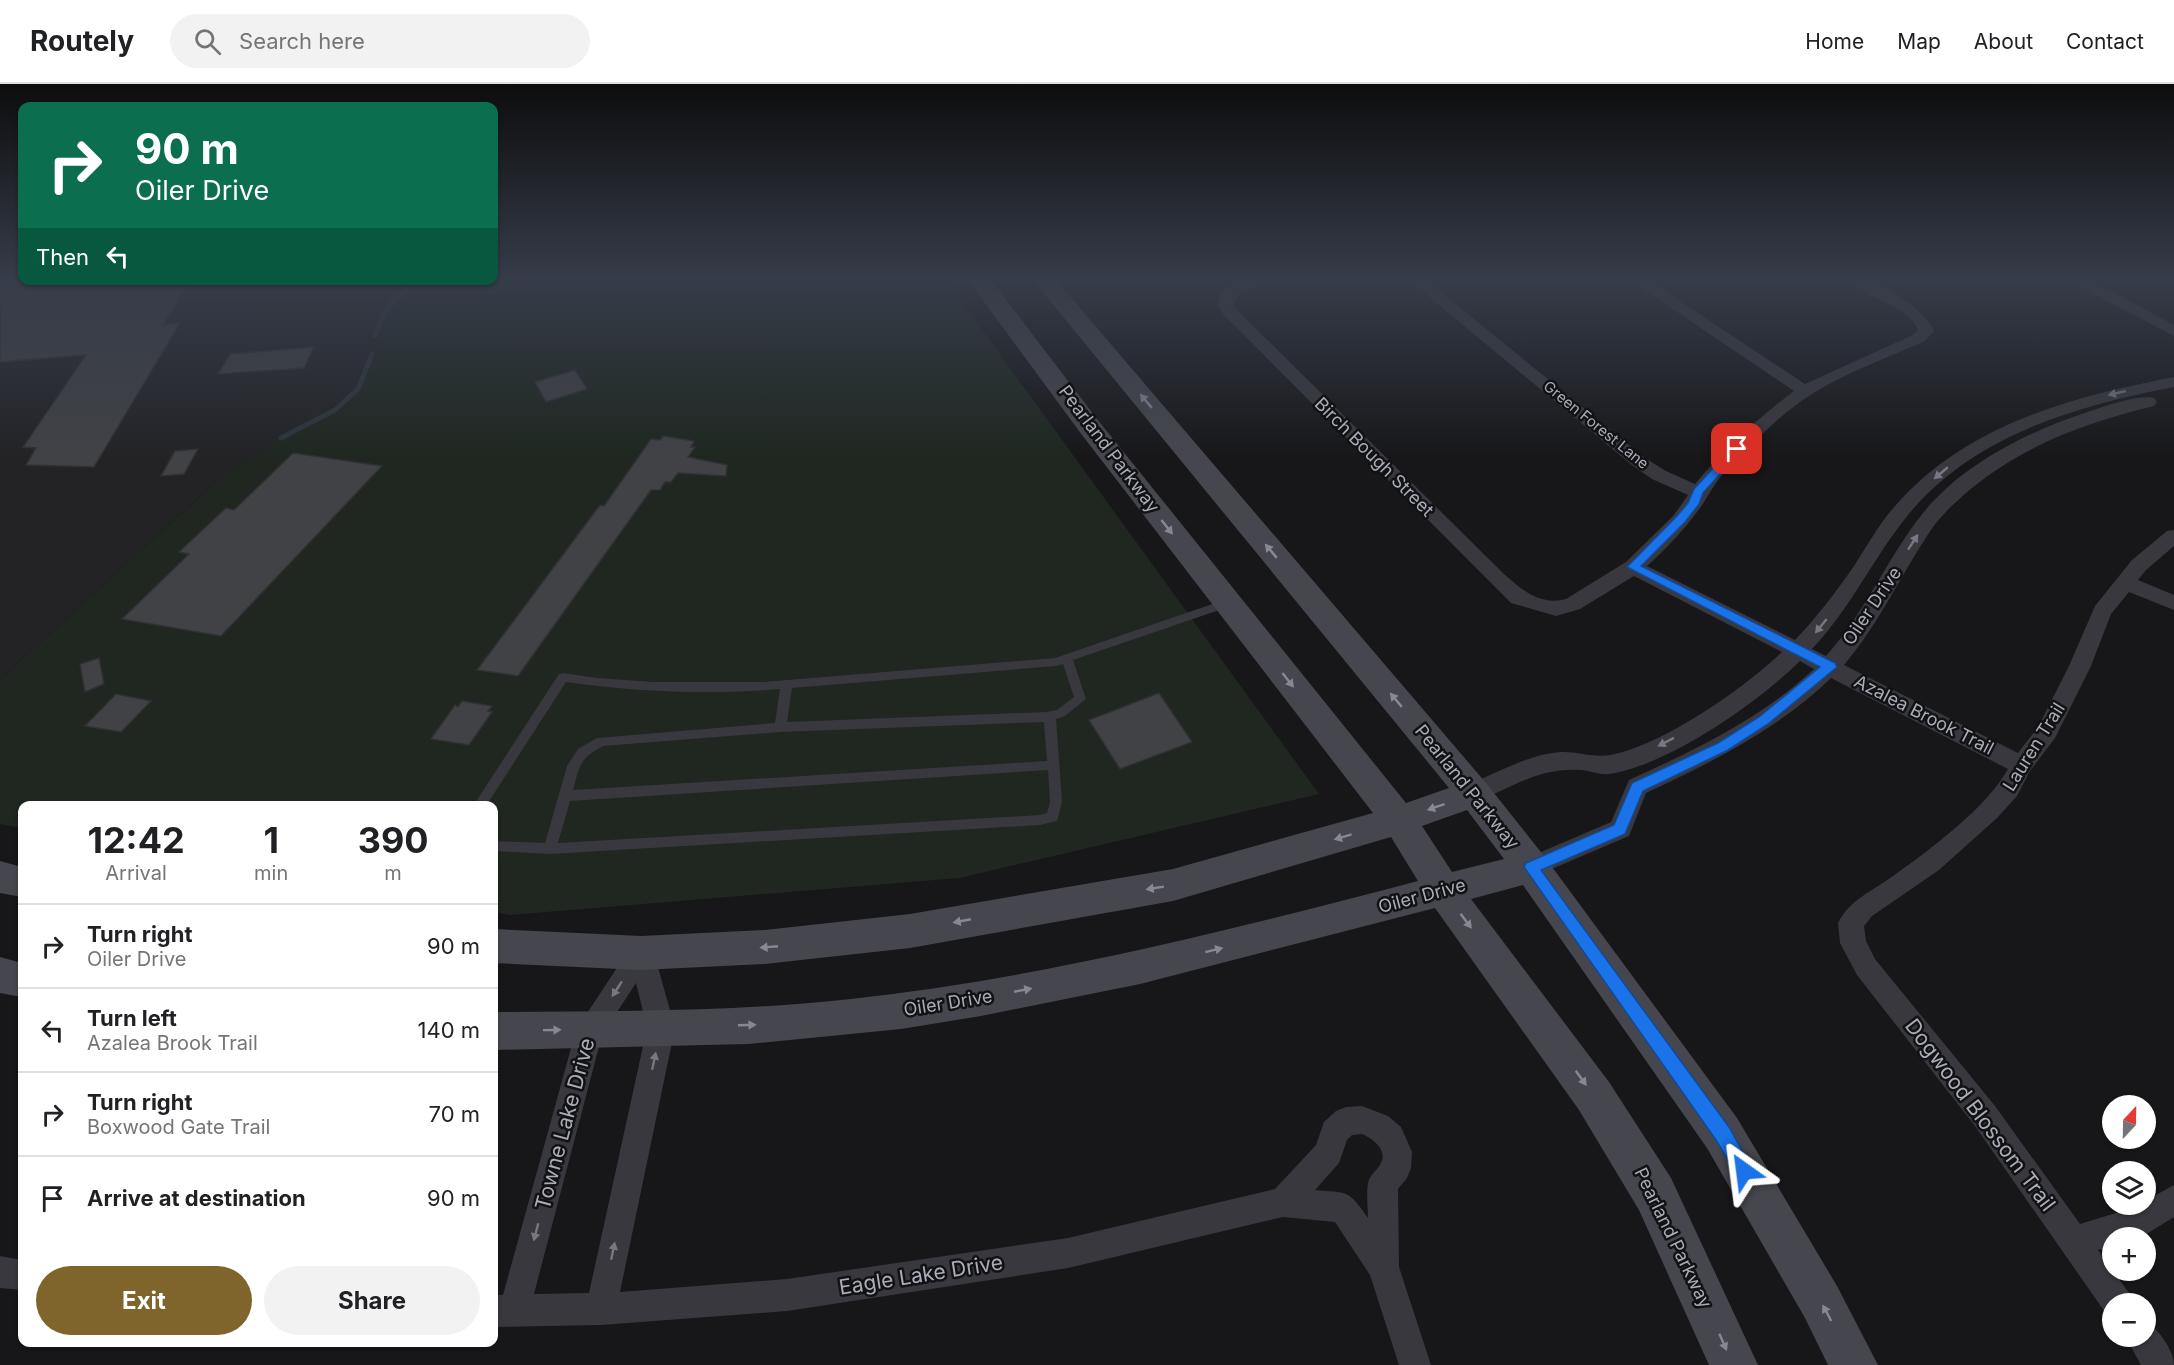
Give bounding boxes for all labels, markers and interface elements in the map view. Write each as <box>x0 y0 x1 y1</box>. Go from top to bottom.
search box <box>170 14 590 68</box>
text: Routely <box>30 24 134 58</box>
icon: search <box>191 25 224 58</box>
text: Search here <box>239 28 365 54</box>
text: Home <box>1805 29 1864 54</box>
text: Map <box>1897 29 1941 54</box>
text: About <box>1974 29 2033 54</box>
text: Contact <box>2066 29 2144 54</box>
text: 90 m <box>135 123 239 174</box>
icon: right <box>36 126 114 204</box>
text: Oiler Drive <box>135 174 269 207</box>
icon: left <box>101 240 134 273</box>
text: Then <box>36 244 89 270</box>
street label: Green Forest Lane <box>1540 376 1653 473</box>
street label: Pearland Parkway <box>1055 381 1164 516</box>
one-way arrow <box>2107 389 2126 398</box>
street label: Birch Bough Street <box>1311 393 1438 520</box>
one-way arrow <box>1140 394 1153 409</box>
pin <box>1711 423 1762 474</box>
icon: arrive <box>1720 432 1753 465</box>
one-way arrow <box>1933 467 1949 480</box>
one-way arrow <box>1161 519 1174 535</box>
one-way arrow <box>1907 535 1919 551</box>
one-way arrow <box>1265 544 1278 559</box>
street label: Oiler Drive <box>1838 563 1905 649</box>
one-way arrow <box>1815 618 1827 633</box>
street label: Azalea Brook Trail <box>1851 670 1997 759</box>
one-way arrow <box>1281 672 1294 688</box>
one-way arrow <box>1390 693 1403 708</box>
street label: Lauren Trail <box>1998 699 2069 795</box>
street label: Pearland Parkway <box>1411 720 1524 853</box>
one-way arrow <box>1657 737 1674 747</box>
one-way arrow <box>1427 802 1445 812</box>
text: 12:42 <box>87 818 185 862</box>
text: 1 <box>263 818 279 862</box>
text: 390 <box>358 818 429 862</box>
one-way arrow <box>1334 833 1352 842</box>
text: Arrival <box>105 861 167 885</box>
text: min <box>254 861 288 885</box>
text: m <box>384 861 402 885</box>
street label: Oiler Drive <box>1376 874 1468 917</box>
one-way arrow <box>1145 883 1164 892</box>
one-way arrow <box>1459 914 1471 929</box>
one-way arrow <box>953 917 972 926</box>
text: Turn right <box>87 921 193 947</box>
icon: right <box>36 930 69 963</box>
text: 90 m <box>427 933 480 959</box>
one-way arrow <box>760 942 779 952</box>
one-way arrow <box>1205 945 1223 955</box>
text: Oiler Drive <box>87 947 186 971</box>
one-way arrow <box>612 981 623 997</box>
street label: Oiler Drive <box>902 985 994 1020</box>
one-way arrow <box>1014 985 1033 994</box>
text: Turn left <box>87 1005 177 1031</box>
icon: left <box>36 1014 69 1047</box>
street label: Dogwood Blossom Trail <box>1900 1014 2061 1216</box>
text: 140 m <box>418 1017 480 1043</box>
one-way arrow <box>737 1020 756 1029</box>
one-way arrow <box>542 1025 561 1035</box>
text: Azalea Brook Trail <box>87 1031 258 1055</box>
street label: Towne Lake Drive <box>530 1035 599 1213</box>
one-way arrow <box>650 1051 659 1070</box>
one-way arrow <box>1575 1070 1587 1086</box>
text: Turn right <box>87 1089 193 1115</box>
north arrow <box>2102 1095 2156 1149</box>
map controls <box>2102 1095 2156 1347</box>
icon: right <box>36 1098 69 1131</box>
text: 70 m <box>429 1101 480 1127</box>
text: Boxwood Gate Trail <box>87 1115 270 1139</box>
position arrow <box>1712 1139 1776 1203</box>
button: layers <box>2102 1161 2156 1215</box>
street label: Pearland Parkway <box>1630 1164 1717 1311</box>
icon: arrive <box>36 1182 69 1215</box>
text: Arrive at destination <box>87 1185 306 1211</box>
text: 90 m <box>427 1185 480 1211</box>
one-way arrow <box>531 1223 540 1241</box>
button: + <box>2102 1227 2156 1281</box>
one-way arrow <box>609 1242 618 1261</box>
street label: Eagle Lake Drive <box>837 1249 1005 1300</box>
button: Exit <box>36 1266 252 1335</box>
button: Share <box>264 1266 480 1335</box>
button: − <box>2102 1293 2156 1347</box>
one-way arrow <box>1822 1305 1832 1322</box>
one-way arrow <box>1718 1333 1728 1351</box>

